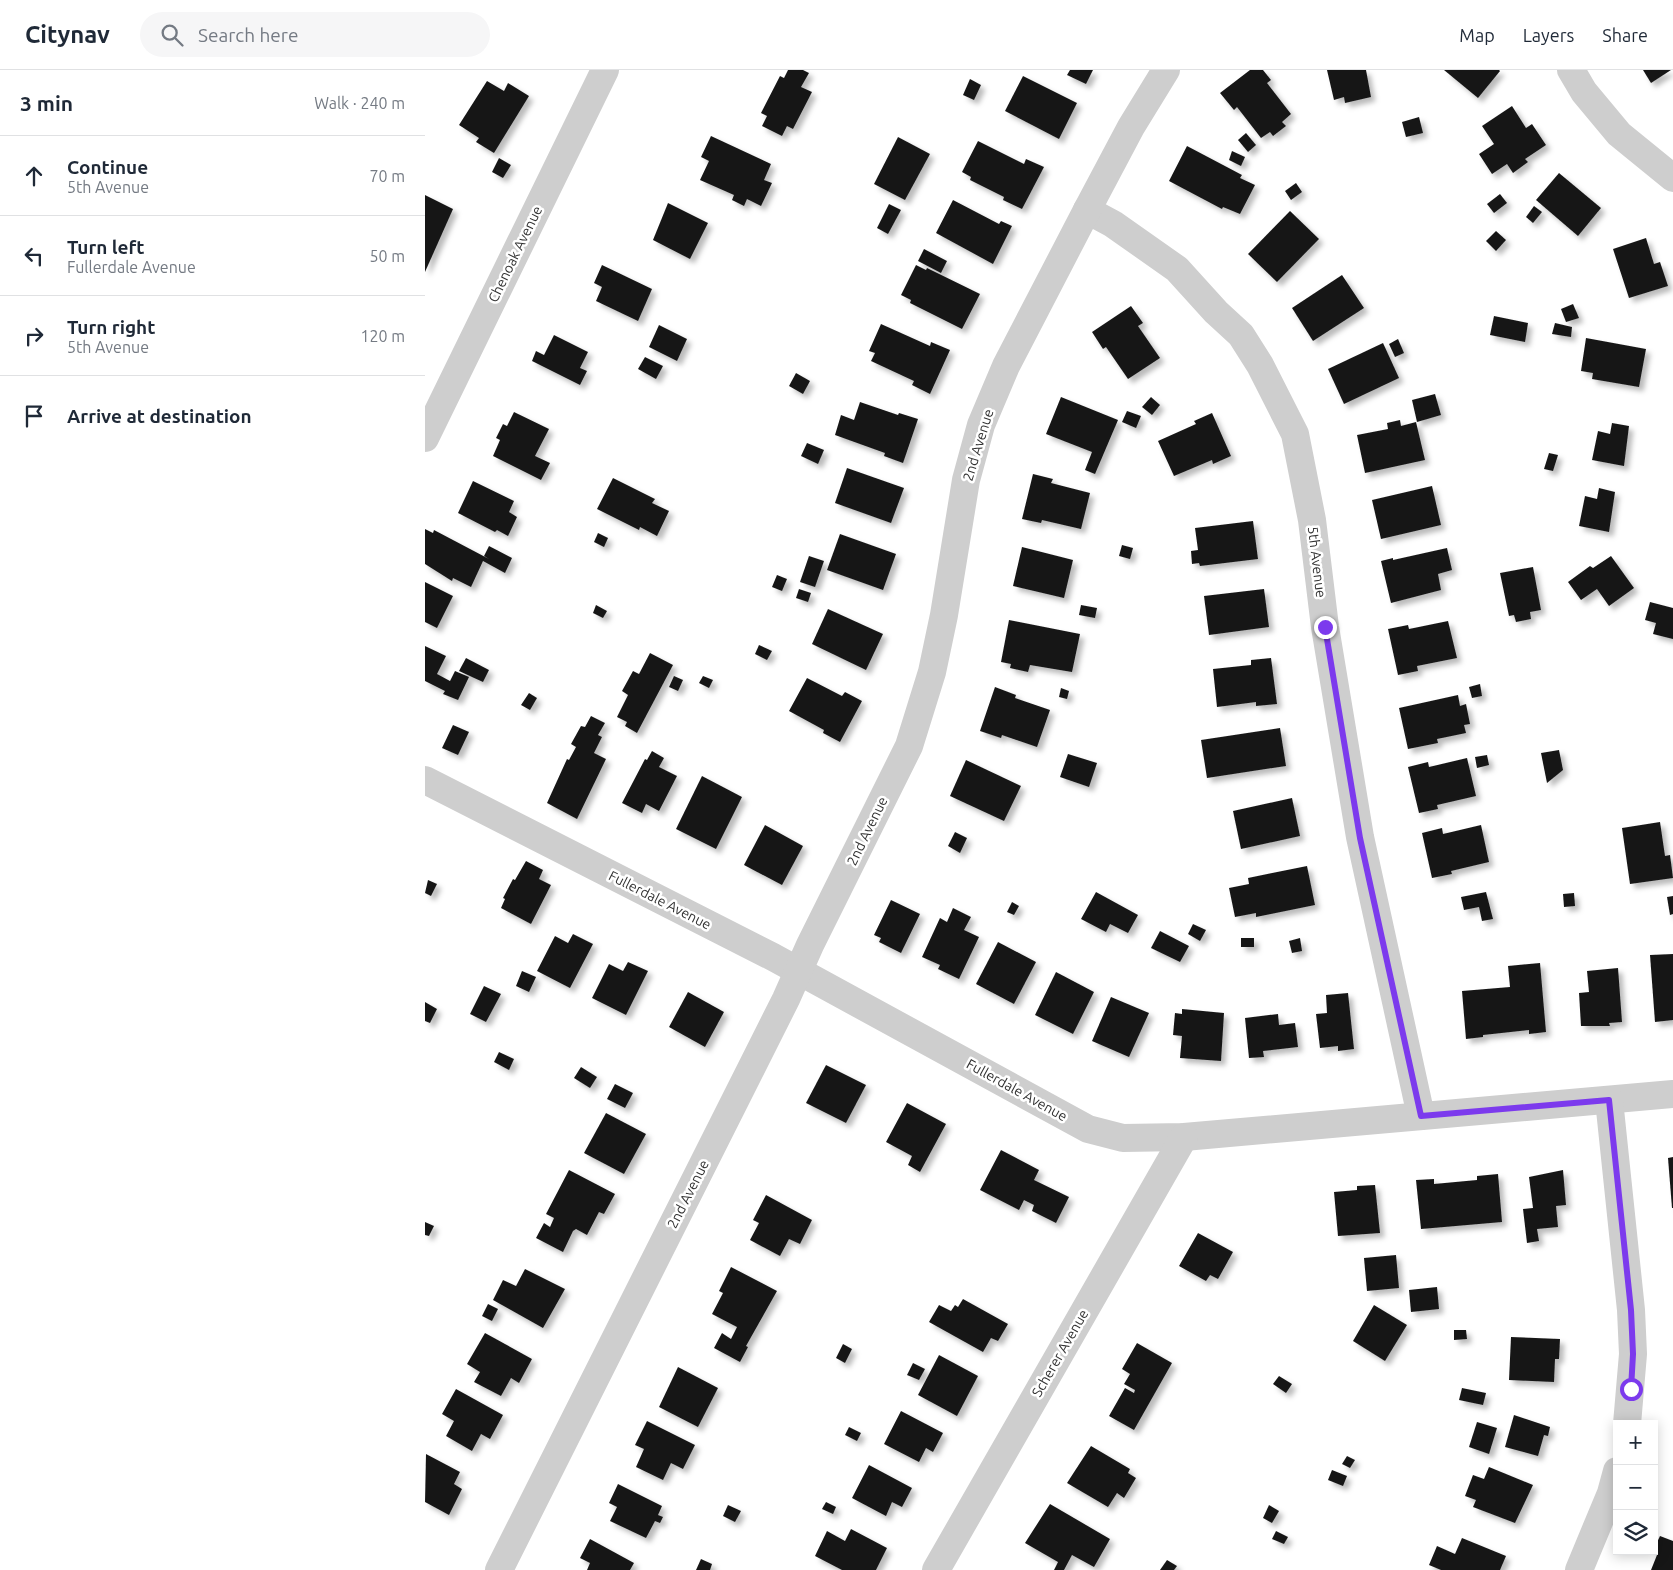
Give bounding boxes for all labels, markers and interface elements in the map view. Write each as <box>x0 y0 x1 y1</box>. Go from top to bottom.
search box <box>140 12 490 57</box>
text: Citynav <box>25 21 110 48</box>
icon: search <box>158 21 186 49</box>
text: Search here <box>198 24 298 46</box>
text: Map <box>1459 25 1495 45</box>
text: Layers <box>1523 25 1574 45</box>
text: Share <box>1602 25 1648 45</box>
text: 3 min <box>20 91 73 115</box>
text: Walk · 240 m <box>314 94 405 112</box>
text: Continue <box>67 156 148 178</box>
icon: ahead <box>20 162 48 190</box>
text: 70 m <box>369 167 405 185</box>
text: 5th Avenue <box>67 178 149 196</box>
street label: Chenoak Avenue <box>485 203 545 305</box>
text: Turn left <box>67 236 145 258</box>
icon: left <box>20 242 48 270</box>
text: 50 m <box>369 247 405 265</box>
text: Fullerdale Avenue <box>67 258 196 276</box>
text: Turn right <box>67 316 155 338</box>
icon: right <box>20 322 48 350</box>
text: 120 m <box>360 327 405 345</box>
text: 5th Avenue <box>67 338 149 356</box>
icon: arrive <box>20 402 48 430</box>
text: Arrive at destination <box>67 405 252 427</box>
street label: 2nd Avenue <box>959 407 997 483</box>
street label: 5th Avenue <box>1305 525 1329 599</box>
route end <box>1314 616 1337 639</box>
street label: 2nd Avenue <box>843 794 891 868</box>
street label: Fullerdale Avenue <box>606 867 714 933</box>
street label: Fullerdale Avenue <box>964 1056 1070 1124</box>
street label: 2nd Avenue <box>664 1157 712 1231</box>
street label: Scherer Avenue <box>1029 1306 1091 1400</box>
route start <box>1620 1378 1643 1401</box>
map controls <box>1613 1420 1658 1555</box>
button: + <box>1613 1420 1658 1465</box>
button: − <box>1613 1465 1658 1510</box>
button: layers <box>1613 1510 1658 1555</box>

